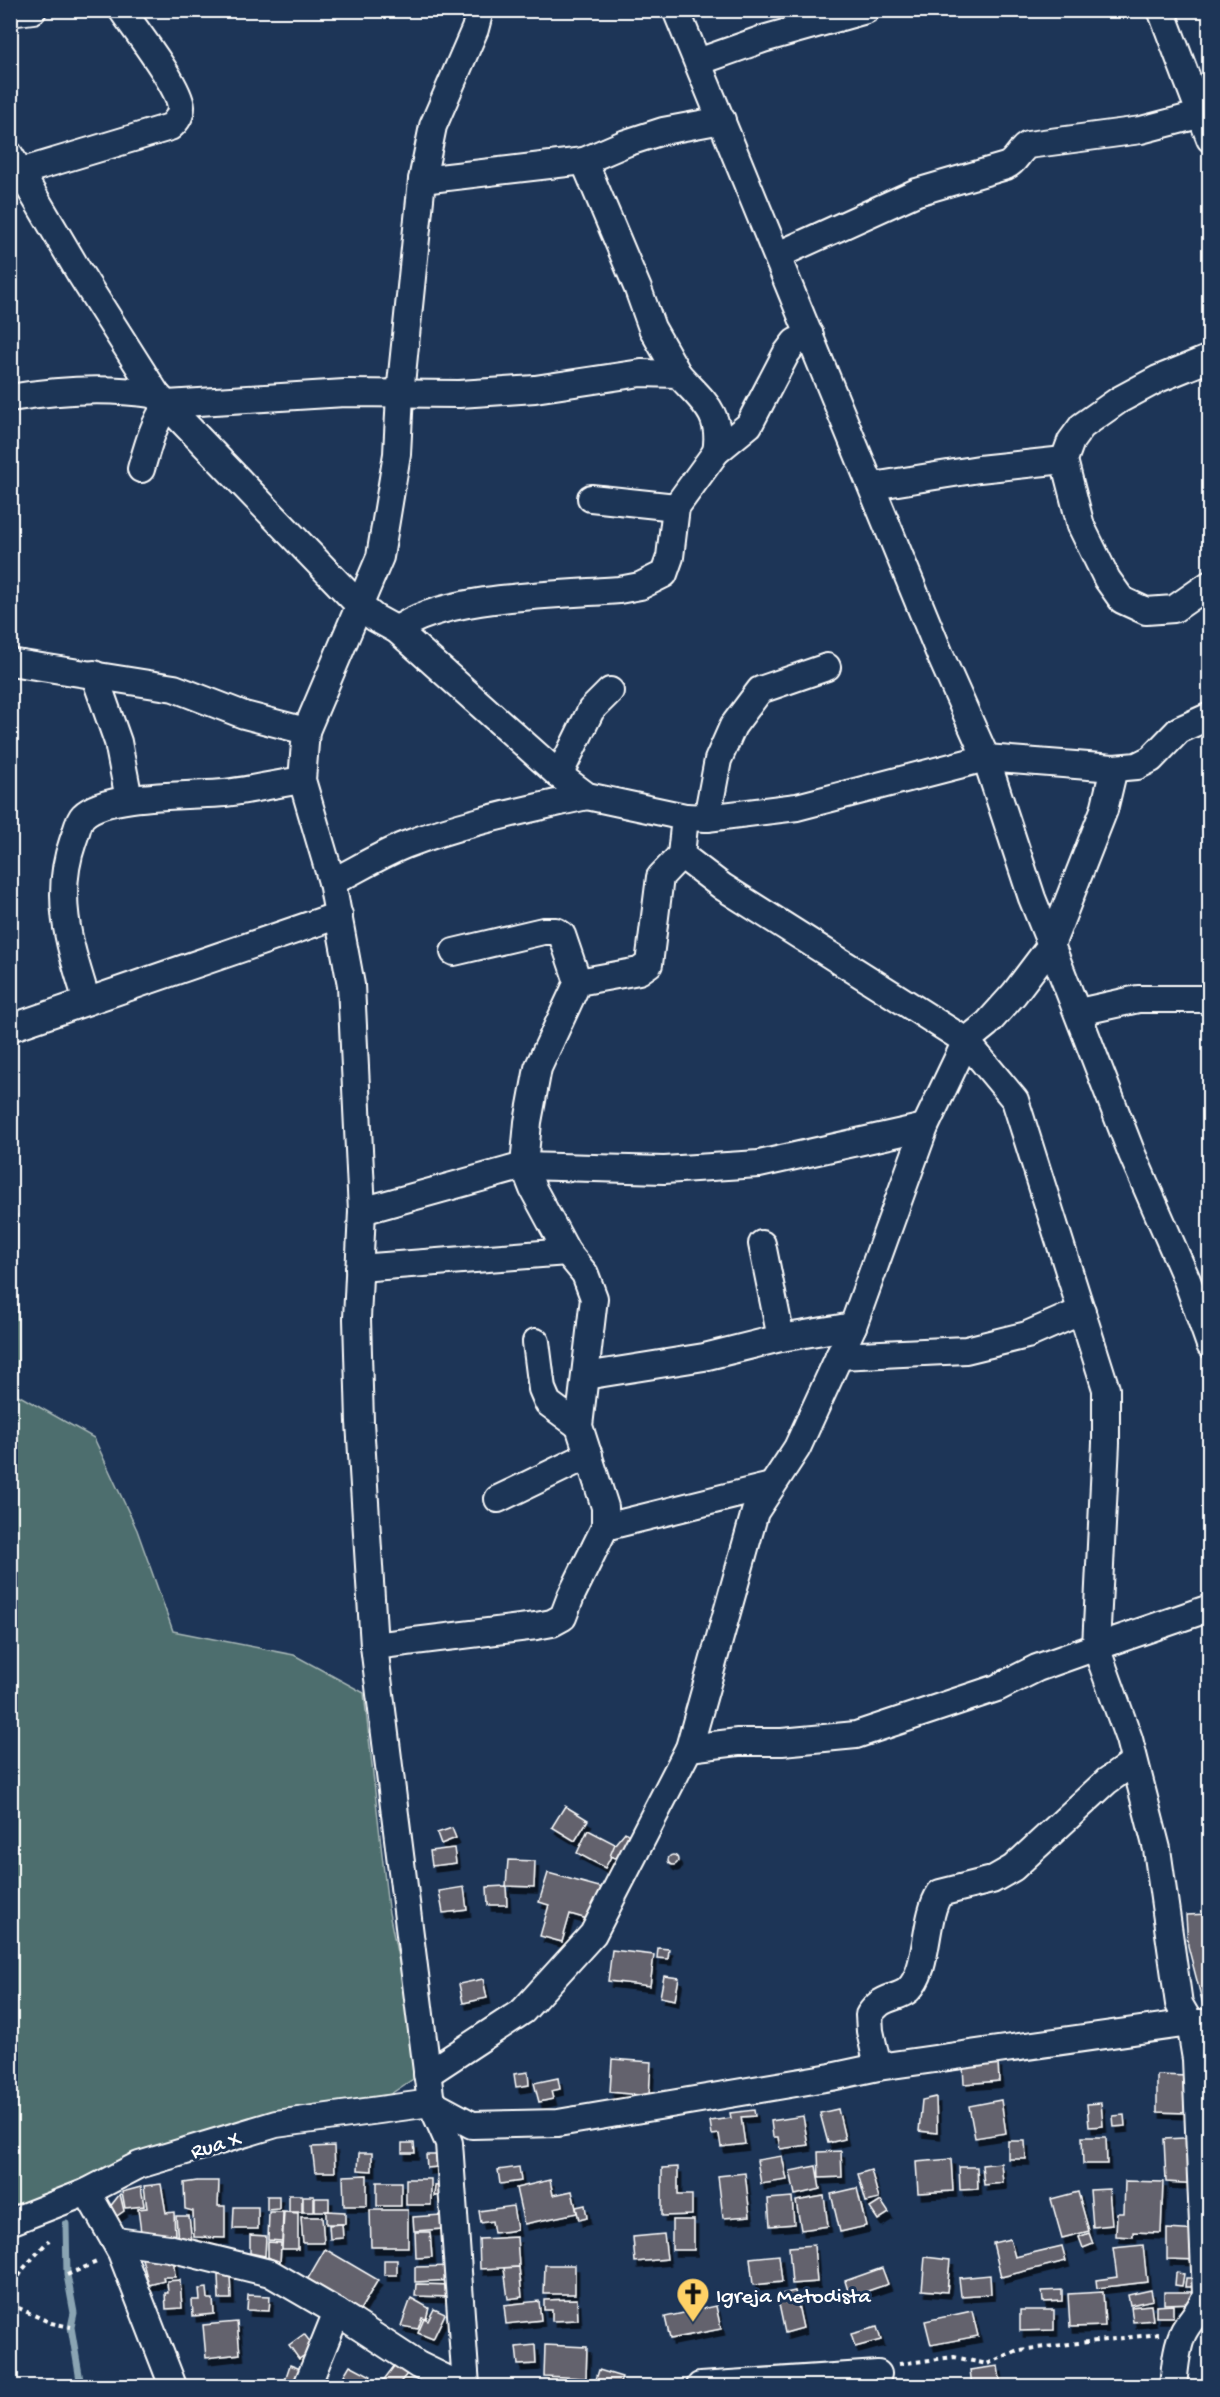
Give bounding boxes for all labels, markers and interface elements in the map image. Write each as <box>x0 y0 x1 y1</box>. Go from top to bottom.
street label: Rua X <box>188 2127 246 2167</box>
church icon: Igreja Metodista <box>675 2276 711 2323</box>
place label: Igreja Metodista <box>716 2285 872 2311</box>

